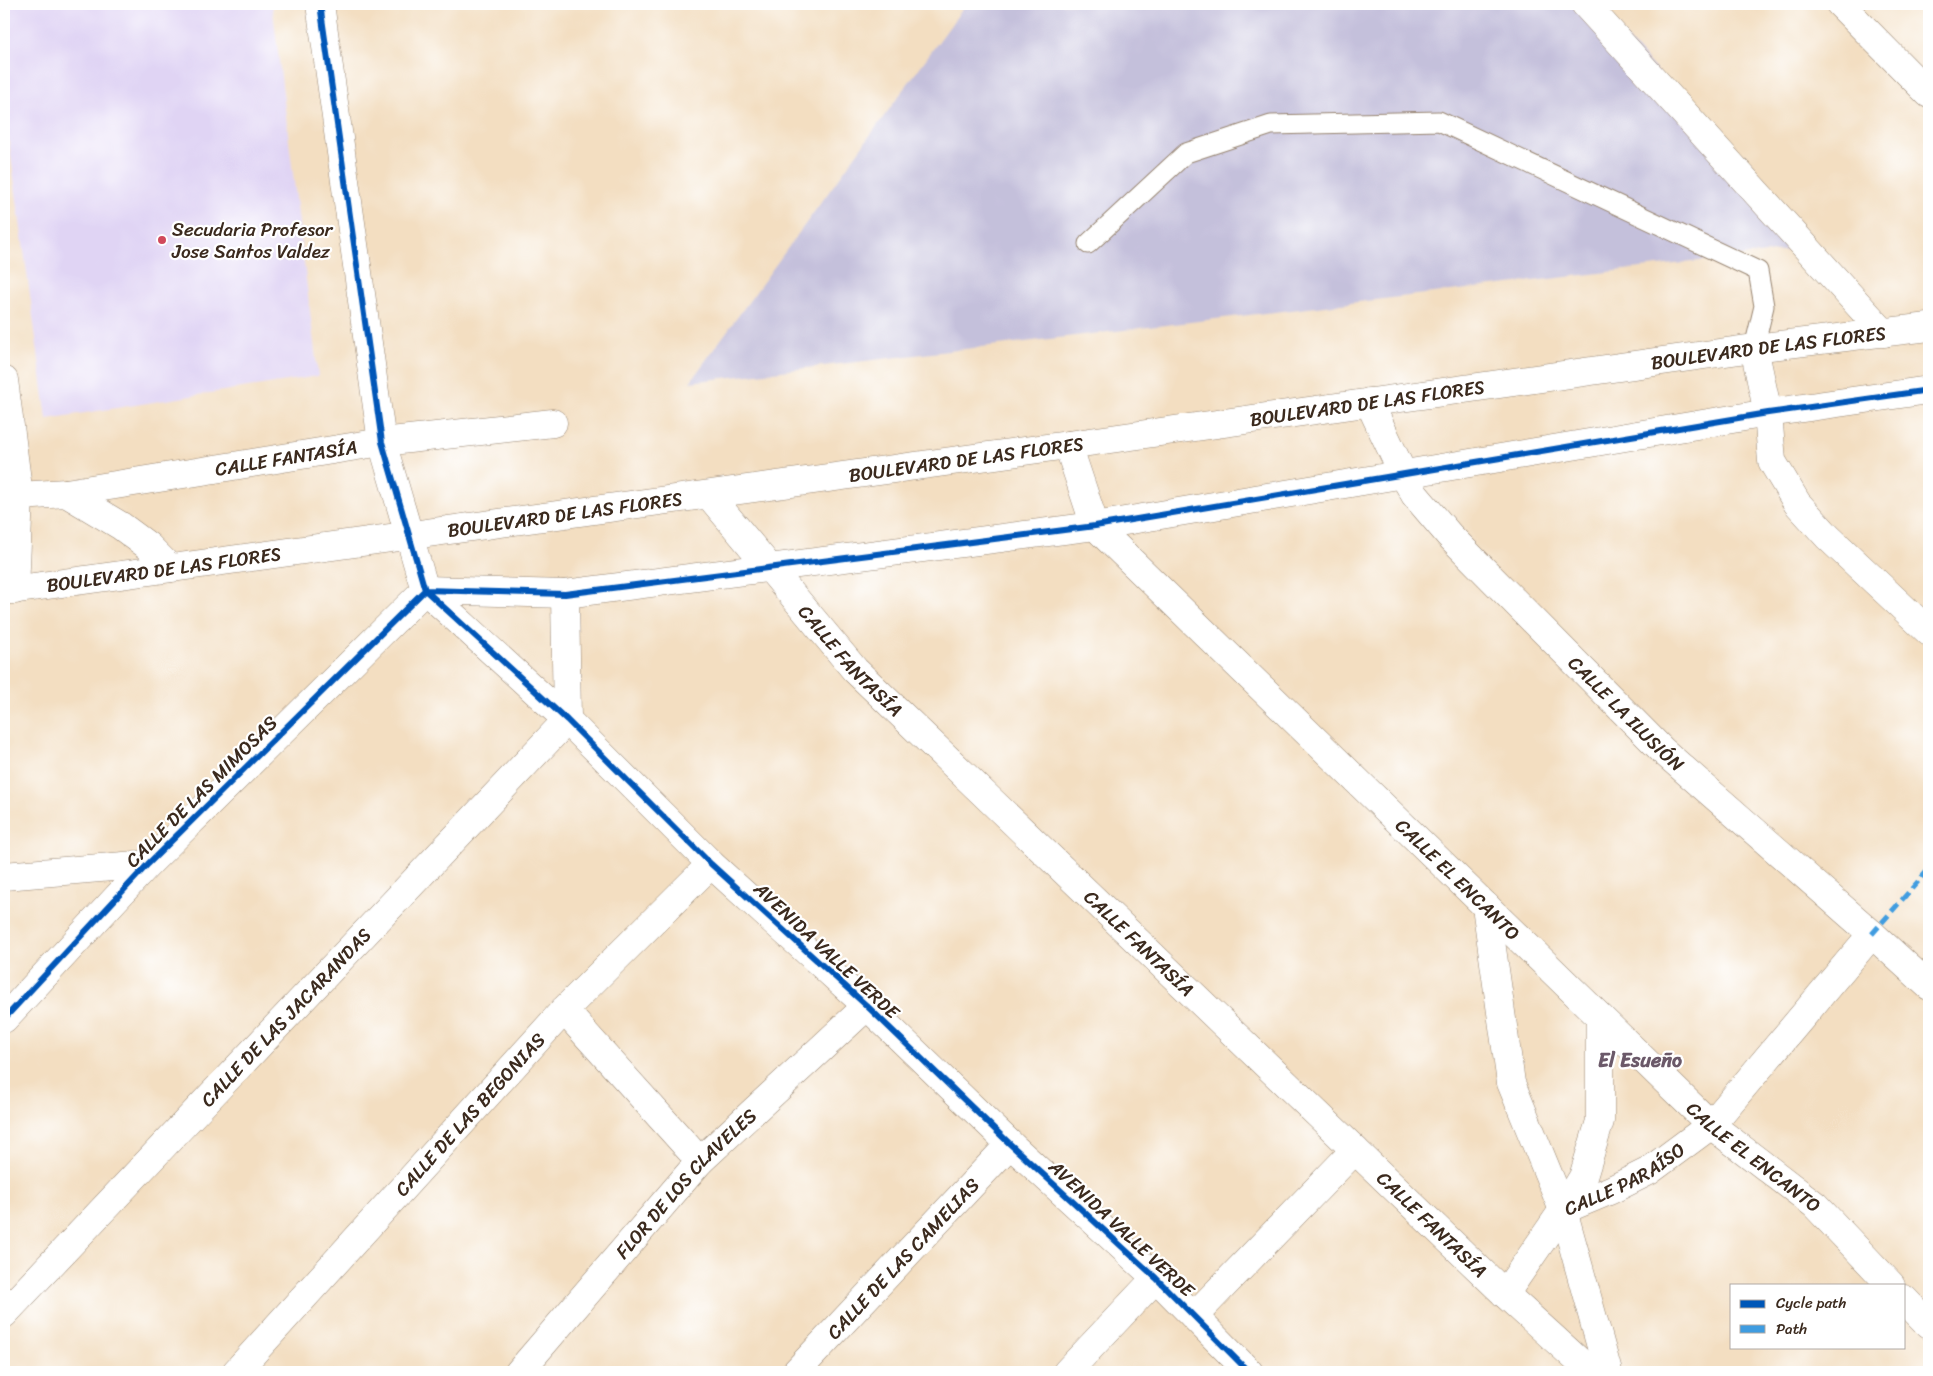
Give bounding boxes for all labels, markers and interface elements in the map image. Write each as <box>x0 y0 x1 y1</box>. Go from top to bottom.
place label: Secudaria Profesor Jose Santos Valdez <box>171 213 334 268</box>
marker: Secudaria Profesor Jose Santos Valdez <box>156 234 168 246</box>
street label: BOULEVARD DE LAS FLORES <box>1649 316 1887 379</box>
street label: BOULEVARD DE LAS FLORES <box>1248 370 1486 436</box>
street label: BOULEVARD DE LAS FLORES <box>847 427 1085 492</box>
street label: CALLE FANTASÍA <box>213 430 360 486</box>
street label: BOULEVARD DE LAS FLORES <box>446 482 684 547</box>
street label: BOULEVARD DE LAS FLORES <box>44 537 283 602</box>
street label: CALLE FANTASÍA <box>790 597 911 725</box>
street label: CALLE LA ILUSIÓN <box>1560 648 1692 780</box>
street label: CALLE DE LAS MIMOSAS <box>117 707 286 875</box>
street label: CALLE EL ENCANTO <box>1387 810 1528 949</box>
street label: AVENIDA VALLE VERDE <box>745 873 908 1028</box>
street label: CALLE FANTASÍA <box>1076 882 1202 1005</box>
street label: CALLE DE LAS JACARANDAS <box>192 920 379 1115</box>
street label: CALLE DE LAS BEGONIAS <box>386 1025 554 1204</box>
district label: El Esueño <box>1598 1043 1682 1078</box>
street label: CALLE EL ENCANTO <box>1678 1093 1828 1221</box>
street label: FLOR DE LOS CLAVELES <box>607 1100 765 1267</box>
street label: CALLE PARAÍSO <box>1559 1134 1692 1225</box>
street label: AVENIDA VALLE VERDE <box>1040 1151 1203 1306</box>
street label: CALLE FANTASÍA <box>1369 1163 1495 1286</box>
street label: CALLE DE LAS CAMELIAS <box>818 1170 988 1347</box>
legend <box>1730 1284 1906 1348</box>
text: Cycle path <box>1776 1290 1847 1316</box>
text: Path <box>1776 1316 1807 1342</box>

